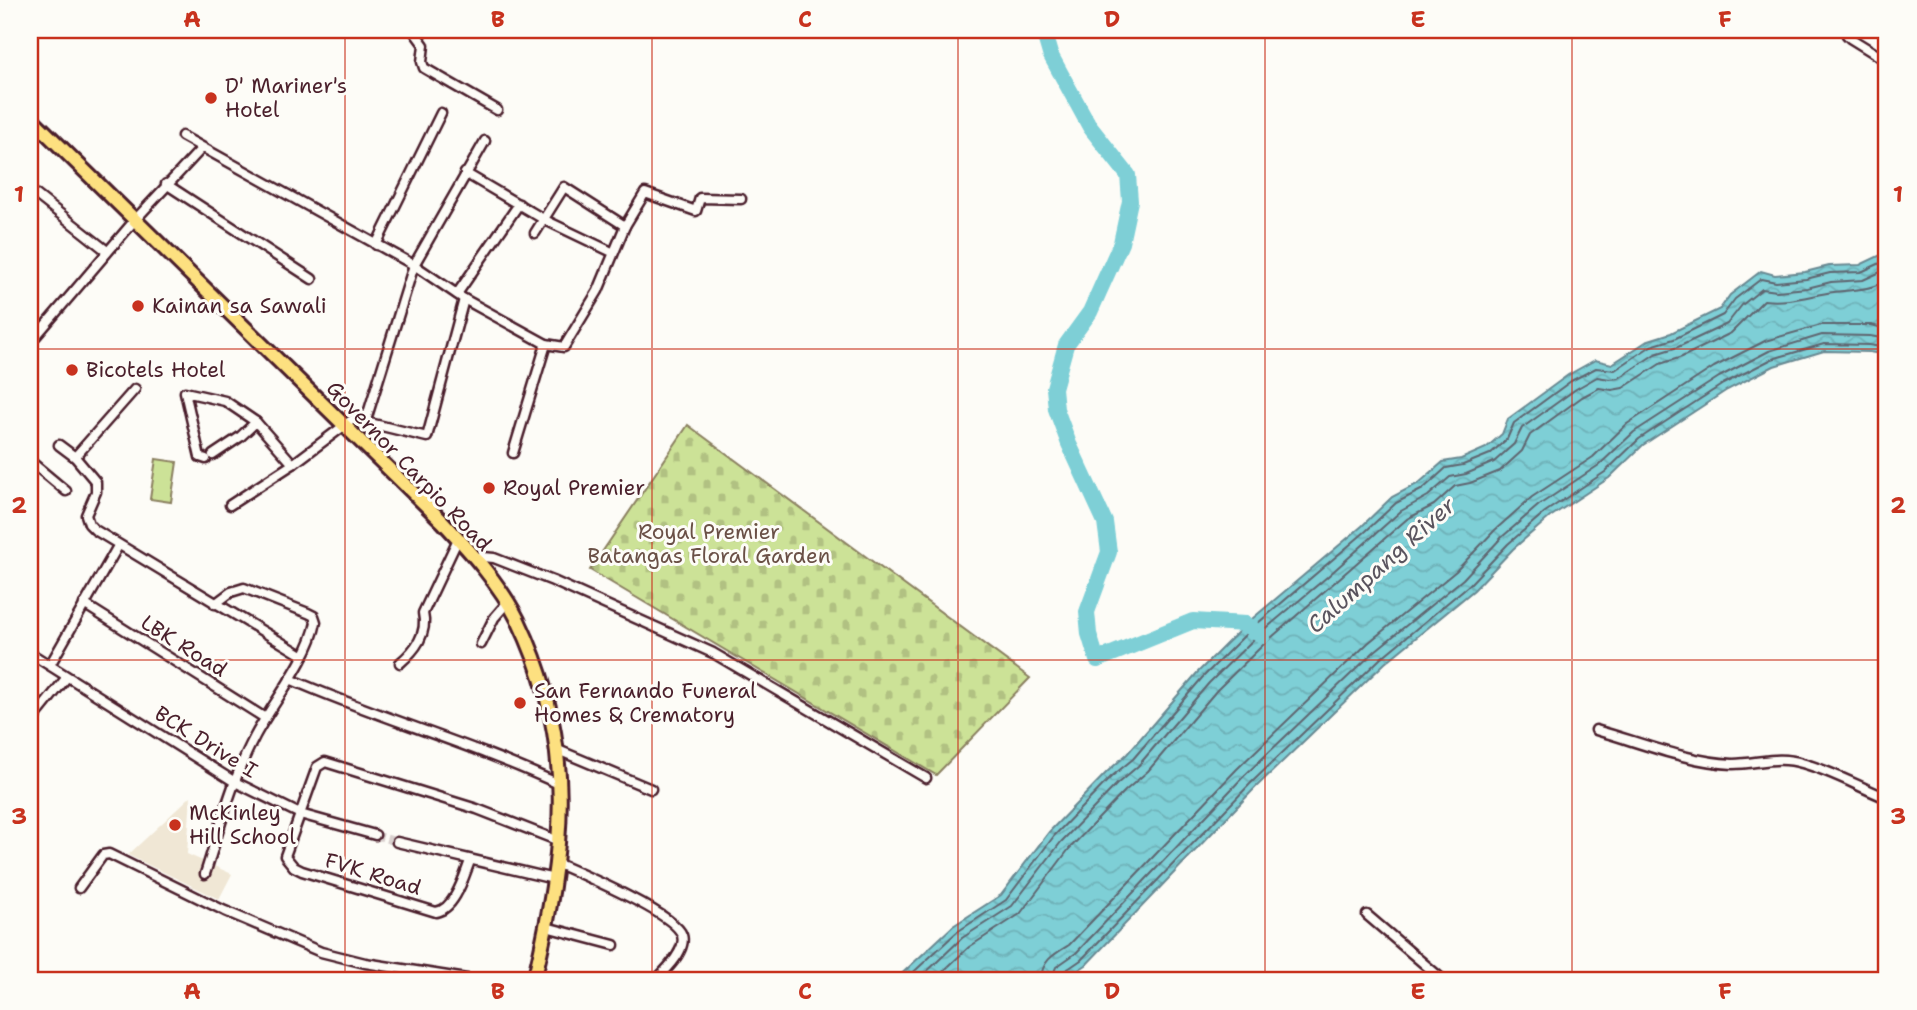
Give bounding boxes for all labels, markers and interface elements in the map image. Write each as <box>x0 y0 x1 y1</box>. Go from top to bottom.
text: A <box>183 4 201 34</box>
text: B <box>491 4 505 34</box>
text: C <box>798 4 812 34</box>
text: D <box>1104 4 1120 34</box>
text: E <box>1410 4 1426 34</box>
text: F <box>1718 4 1732 34</box>
place label: D' Mariner's Hotel <box>225 72 347 124</box>
marker: D' Mariner's Hotel <box>203 90 219 106</box>
text: 1 <box>14 179 24 209</box>
text: 1 <box>1893 179 1903 209</box>
place label: Kainan sa Sawali <box>152 292 327 320</box>
marker: Kainan sa Sawali <box>130 298 146 314</box>
place label: Bicotels Hotel <box>86 356 226 384</box>
marker: Bicotels Hotel <box>64 362 80 378</box>
street label: Governor Carpio Road <box>320 375 498 557</box>
place label: Royal Premier <box>503 474 645 502</box>
marker: Royal Premier <box>481 480 497 496</box>
text: 2 <box>11 490 27 520</box>
water label: Calumpang River <box>1300 490 1462 640</box>
text: 2 <box>1890 490 1906 520</box>
park label: Royal Premier Batangas Floral Garden <box>587 518 831 570</box>
street label: LBK Road <box>136 609 232 683</box>
place label: San Fernando Funeral Homes & Crematory <box>534 677 757 729</box>
marker: San Fernando Funeral Homes & Crematory <box>512 695 528 711</box>
street label: BCK Drive I <box>149 699 263 785</box>
place label: McKinley Hill School <box>189 799 296 851</box>
text: 3 <box>11 801 27 831</box>
text: 3 <box>1890 801 1906 831</box>
marker: McKinley Hill School <box>167 817 183 833</box>
street label: FVK Road <box>321 846 425 902</box>
text: A <box>183 976 201 1006</box>
text: B <box>491 976 505 1006</box>
text: C <box>798 976 812 1006</box>
text: D <box>1104 976 1120 1006</box>
text: E <box>1410 976 1426 1006</box>
text: F <box>1718 976 1732 1006</box>

